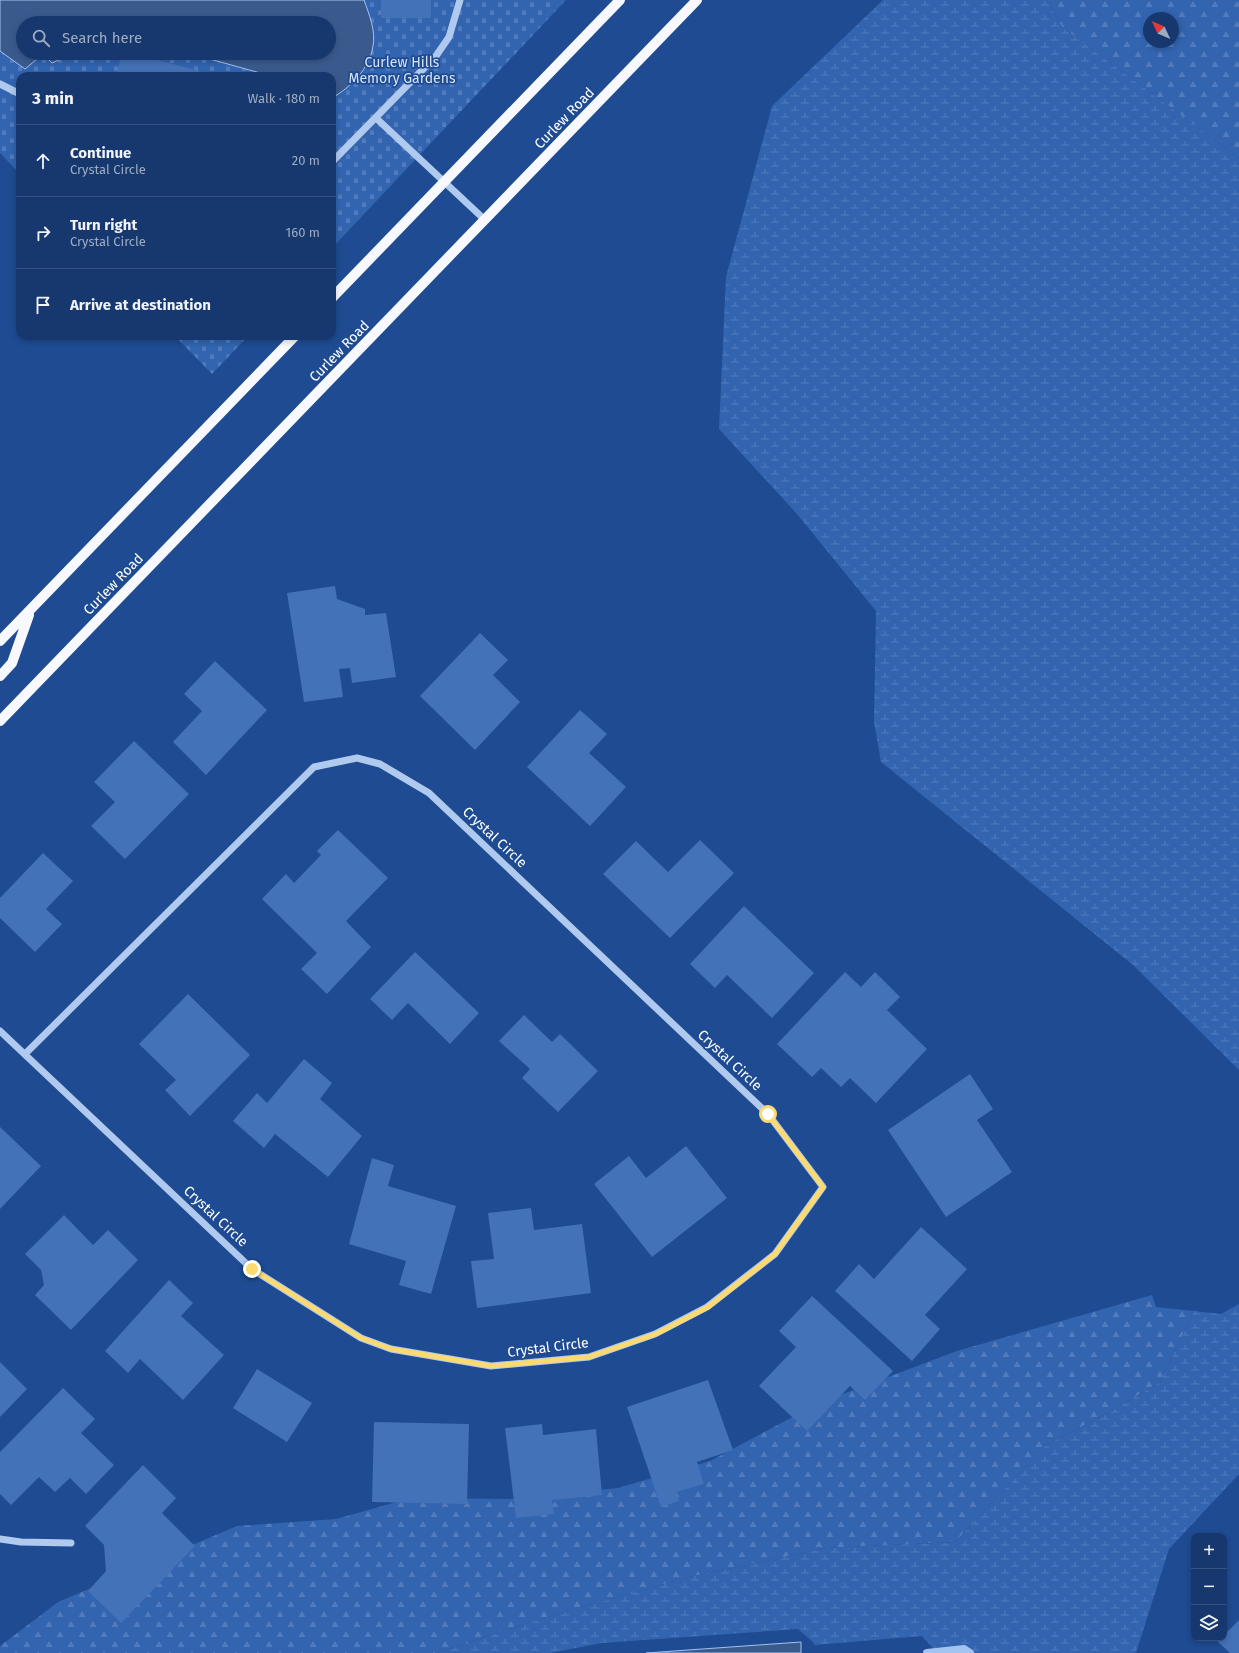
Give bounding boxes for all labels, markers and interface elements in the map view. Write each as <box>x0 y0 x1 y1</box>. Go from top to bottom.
north arrow <box>1143 12 1179 48</box>
search box <box>16 16 336 60</box>
icon: search <box>30 27 52 49</box>
text: Search here <box>62 29 142 47</box>
park label: Curlew Hills Memory Gardens <box>349 54 456 87</box>
street label: Curlew Road <box>531 84 598 153</box>
text: 3 min <box>32 88 74 109</box>
text: Walk · 180 m <box>248 91 320 106</box>
text: Continue <box>70 144 131 162</box>
icon: ahead <box>32 150 54 172</box>
text: 20 m <box>292 153 320 168</box>
text: Crystal Circle <box>70 162 146 177</box>
text: Turn right <box>70 216 137 234</box>
icon: right <box>32 222 54 244</box>
text: 160 m <box>286 225 320 240</box>
text: Crystal Circle <box>70 234 146 249</box>
icon: arrive <box>32 294 54 316</box>
text: Arrive at destination <box>70 296 211 314</box>
street label: Curlew Road <box>306 317 373 386</box>
street label: Curlew Road <box>80 550 147 619</box>
street label: Crystal Circle <box>459 803 530 871</box>
street label: Crystal Circle <box>694 1026 765 1094</box>
route start <box>759 1105 777 1123</box>
street label: Crystal Circle <box>180 1182 251 1250</box>
route end <box>243 1260 261 1278</box>
street label: Crystal Circle <box>506 1334 590 1361</box>
map controls <box>1191 1533 1227 1641</box>
button: + <box>1191 1533 1227 1569</box>
button: − <box>1191 1569 1227 1605</box>
button: layers <box>1191 1605 1227 1641</box>

